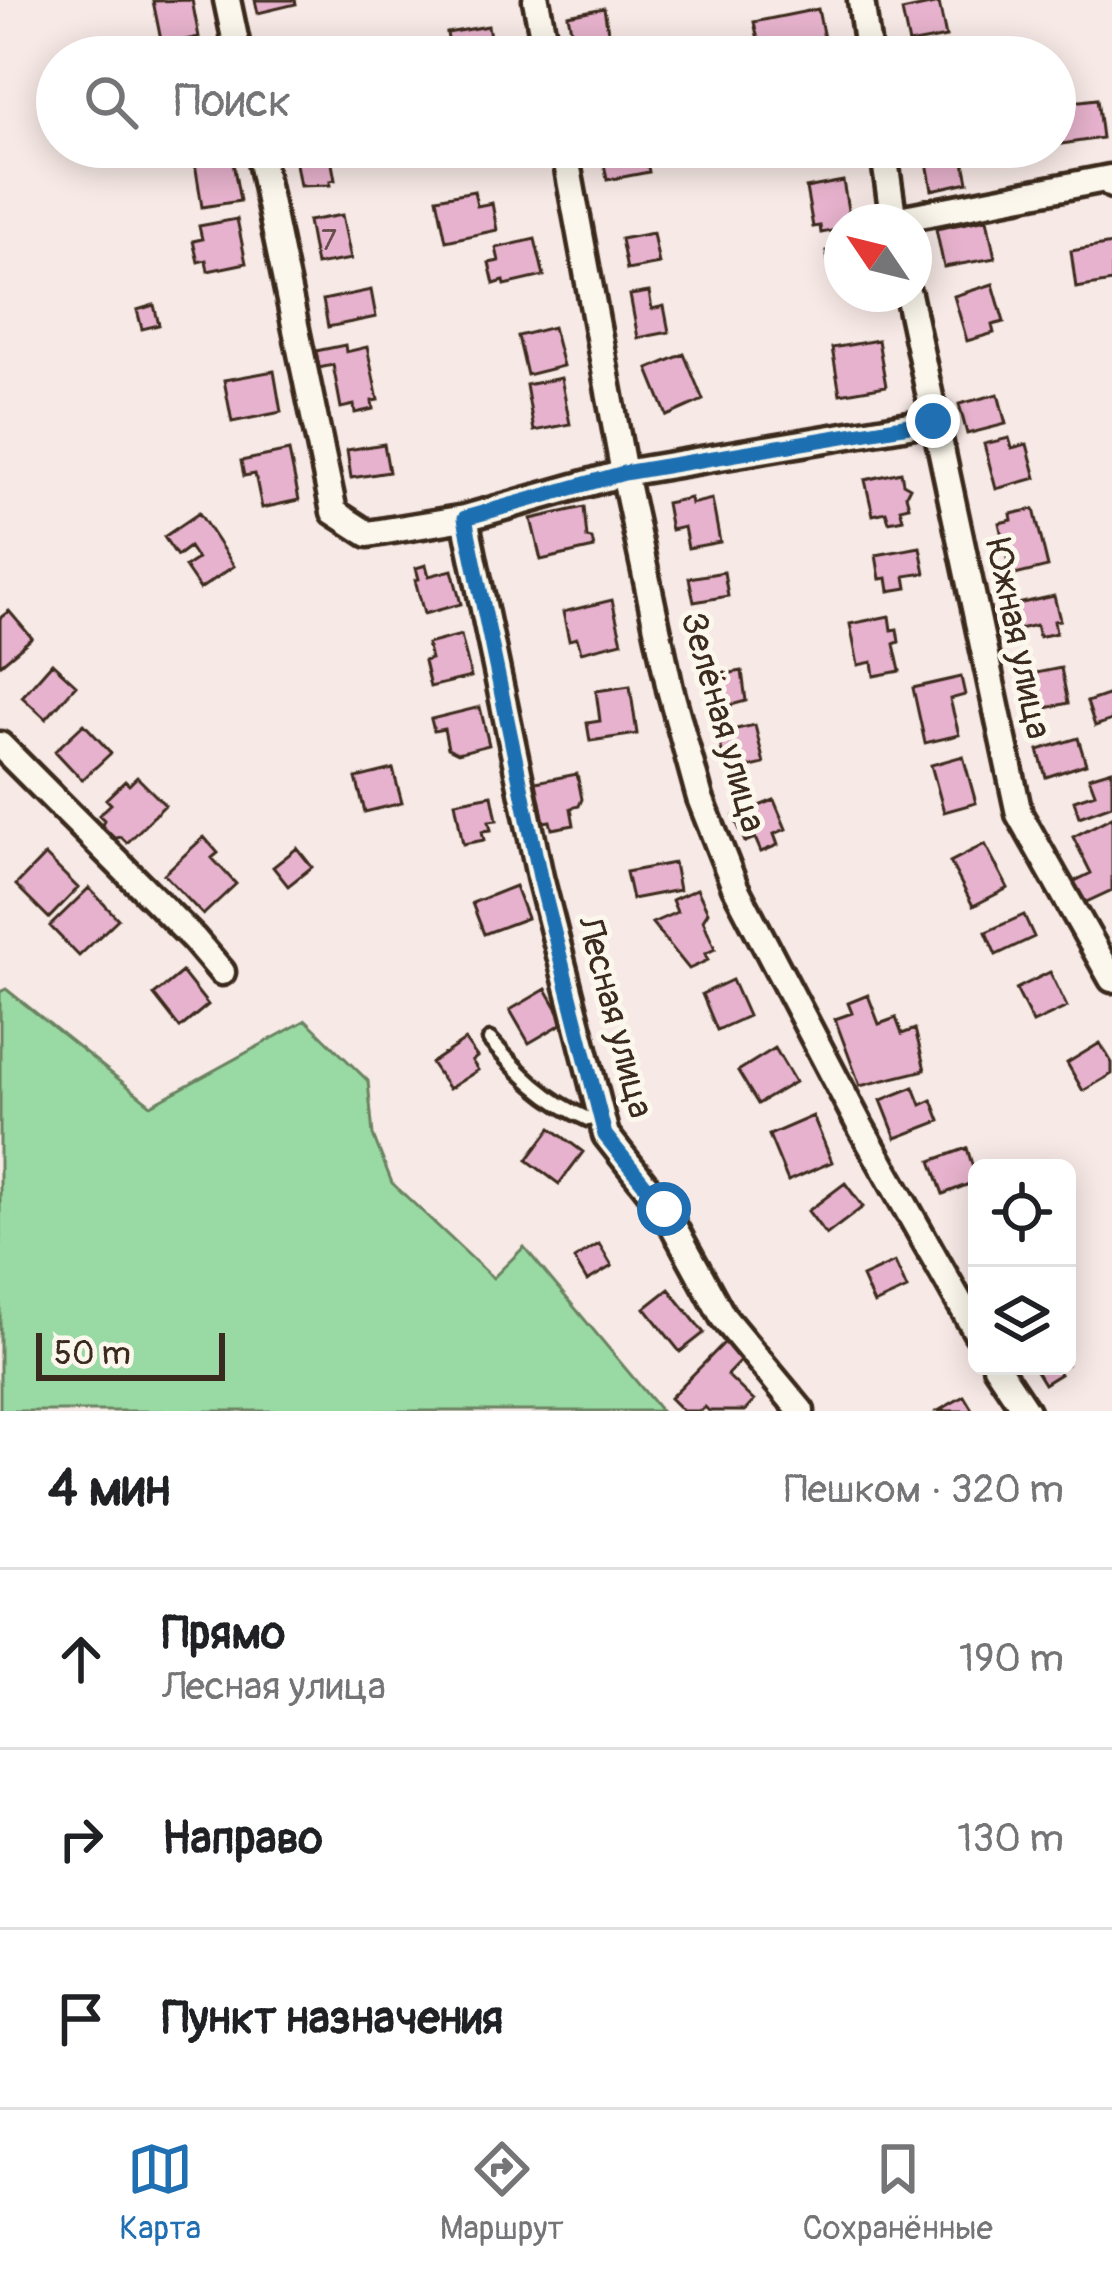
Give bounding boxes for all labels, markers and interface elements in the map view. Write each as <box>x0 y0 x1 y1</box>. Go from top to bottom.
search box <box>36 36 1076 168</box>
icon: search <box>78 69 144 135</box>
text: Поиск <box>174 74 291 130</box>
north arrow <box>824 204 932 312</box>
house number: 7 <box>321 222 337 259</box>
route end <box>906 394 960 448</box>
street label: Южная улица <box>975 535 1061 743</box>
street label: Зелёная улица <box>670 607 776 837</box>
street label: Лесная улица <box>566 910 663 1123</box>
map controls <box>968 1159 1076 1375</box>
button: locate <box>968 1159 1076 1267</box>
route start <box>637 1182 691 1236</box>
button: layers <box>968 1267 1076 1375</box>
scale bar <box>36 1327 225 1380</box>
text: 50 m <box>54 1333 131 1374</box>
text: 4 мин <box>48 1457 170 1521</box>
text: Пешком · 320 m <box>784 1465 1064 1514</box>
text: Прямо <box>162 1606 285 1662</box>
icon: ahead <box>48 1626 114 1692</box>
text: 190 m <box>959 1634 1064 1683</box>
text: Лесная улица <box>162 1662 386 1711</box>
icon: right <box>48 1806 114 1872</box>
text: Направо <box>162 1811 323 1867</box>
text: 130 m <box>957 1814 1064 1863</box>
icon: arrive <box>48 1986 114 2052</box>
text: Пункт назначения <box>162 1991 503 2047</box>
tab: Карта <box>119 2136 201 2249</box>
tab: Маршрут <box>440 2136 564 2249</box>
tab: Сохранённые <box>802 2136 993 2249</box>

